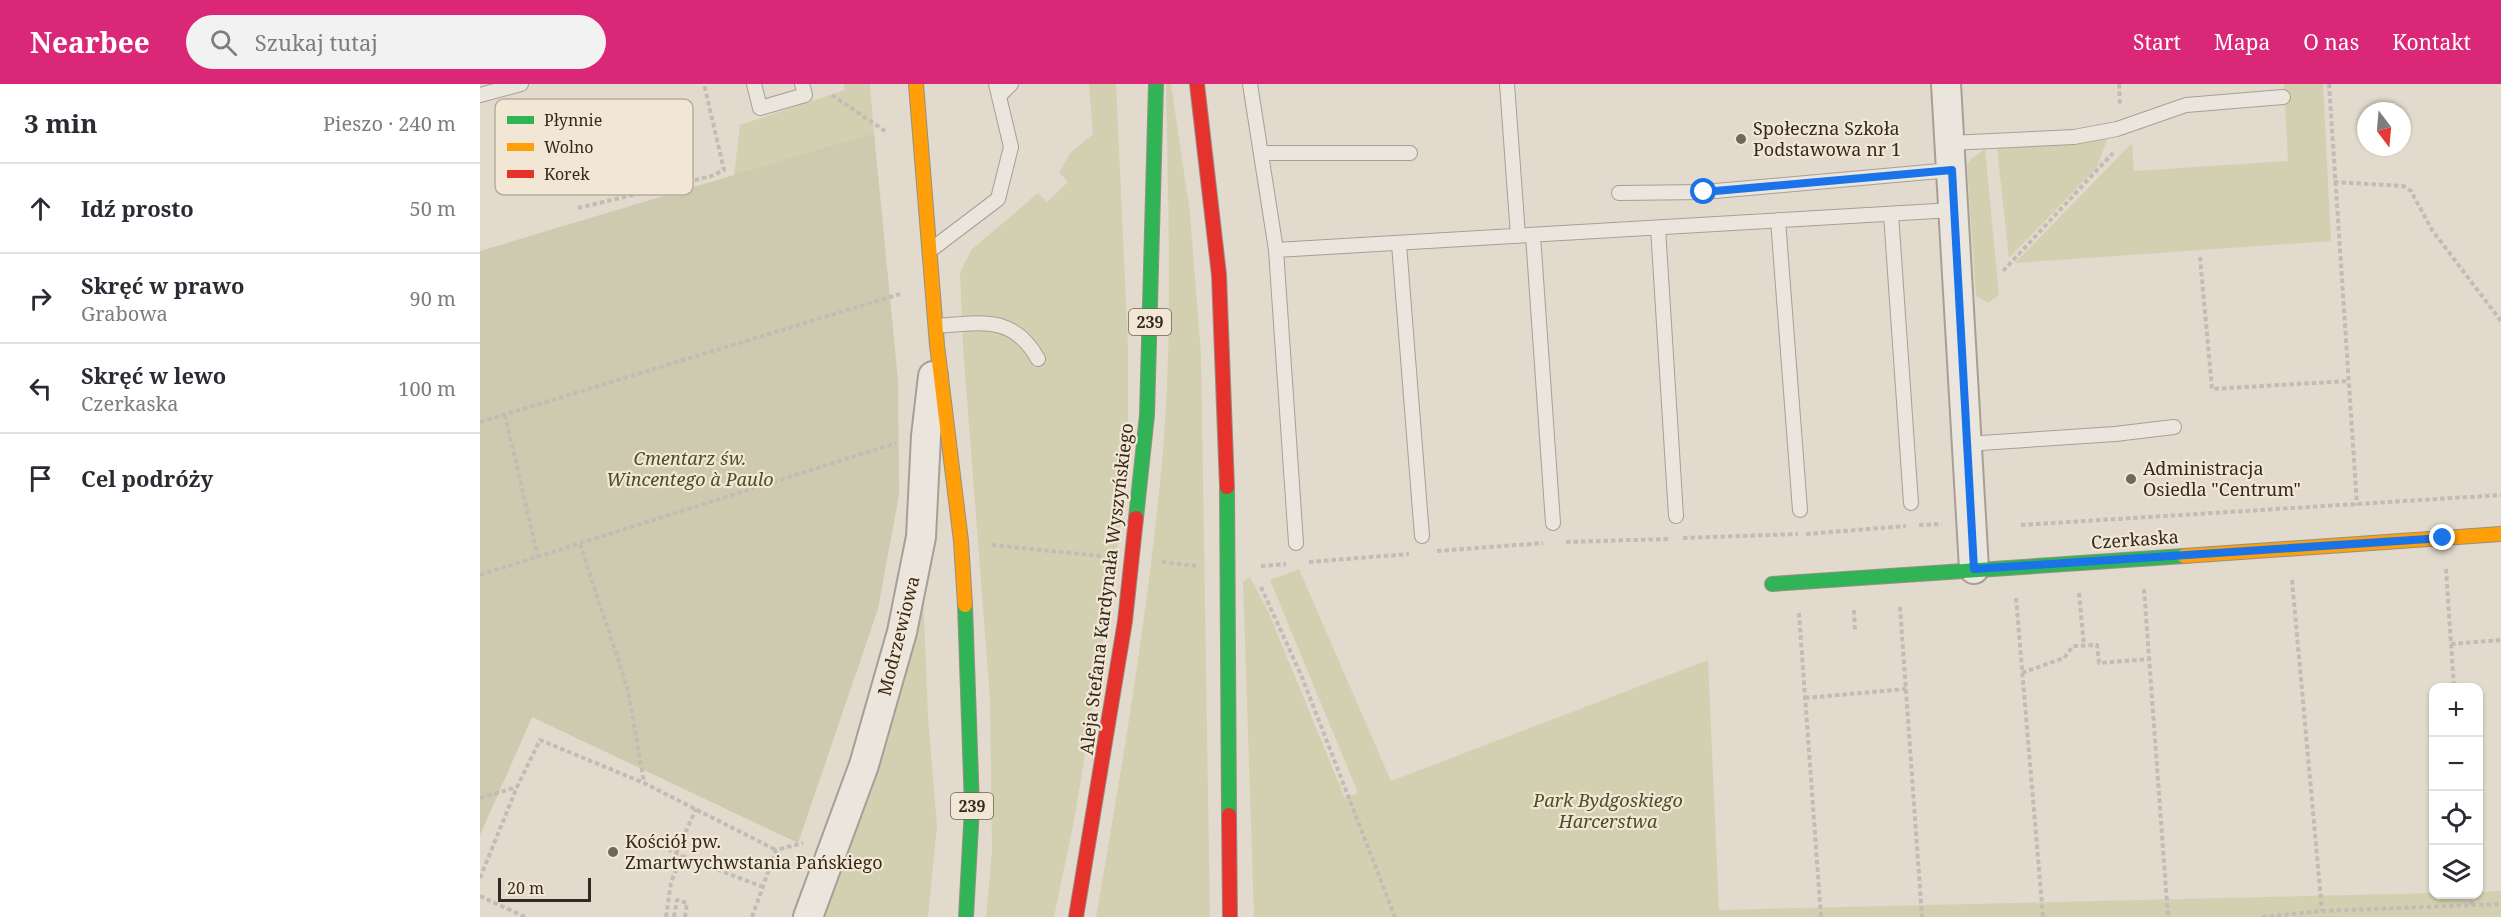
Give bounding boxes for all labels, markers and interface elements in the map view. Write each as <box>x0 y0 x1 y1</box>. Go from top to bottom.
search box <box>186 15 606 69</box>
text: Nearbee <box>30 23 150 61</box>
icon: search <box>207 26 240 59</box>
text: Szukaj tutaj <box>255 27 378 57</box>
text: Start <box>2133 28 2181 56</box>
text: Mapa <box>2214 28 2270 56</box>
text: O nas <box>2303 28 2359 56</box>
text: Kontakt <box>2392 28 2471 56</box>
legend <box>495 99 693 195</box>
north arrow <box>2357 102 2411 156</box>
text: 3 min <box>24 105 98 141</box>
text: Płynnie <box>544 109 602 131</box>
text: Pieszo · 240 m <box>323 110 456 137</box>
place label: Społeczna Szkoła Podstawowa nr 1 <box>1753 116 1901 161</box>
marker: Społeczna Szkoła Podstawowa nr 1 <box>1734 132 1748 146</box>
text: Wolno <box>544 136 594 158</box>
text: Korek <box>544 163 590 185</box>
route start <box>1690 178 1716 204</box>
icon: ahead <box>24 192 57 225</box>
text: Idź prosto <box>81 193 194 223</box>
text: 50 m <box>410 195 456 222</box>
text: Skręć w prawo <box>81 270 244 300</box>
icon: right <box>24 282 57 315</box>
text: 90 m <box>410 285 456 312</box>
text: Grabowa <box>81 300 168 327</box>
road number: 239 <box>1129 309 1171 335</box>
text: Skręć w lewo <box>81 360 226 390</box>
icon: left <box>24 372 57 405</box>
text: 100 m <box>398 375 456 402</box>
text: Czerkaska <box>81 390 179 417</box>
street label: Aleja Stefana Kardynała Wyszyńskiego <box>1074 422 1138 756</box>
park label: Cmentarz św. Wincentego à Paulo <box>606 446 774 491</box>
place label: Administracja Osiedla "Centrum" <box>2143 456 2301 501</box>
icon: arrive <box>24 462 57 495</box>
text: Cel podróży <box>81 463 213 493</box>
marker: Administracja Osiedla "Centrum" <box>2124 472 2138 486</box>
street label: Czerkaska <box>2090 524 2180 554</box>
route end <box>2429 524 2455 550</box>
street label: Modrzewiowa <box>872 573 925 698</box>
map controls <box>2429 683 2483 899</box>
button: + <box>2429 683 2483 737</box>
button: − <box>2429 737 2483 791</box>
park label: Park Bydgoskiego Harcerstwa <box>1532 788 1683 833</box>
button: locate <box>2429 791 2483 845</box>
road number: 239 <box>951 793 993 819</box>
place label: Kościół pw. Zmartwychwstania Pańskiego <box>625 829 883 874</box>
marker: Kościół pw. Zmartwychwstania Pańskiego <box>606 845 620 859</box>
button: layers <box>2429 845 2483 899</box>
scale bar <box>498 875 591 902</box>
text: 20 m <box>507 877 544 899</box>

